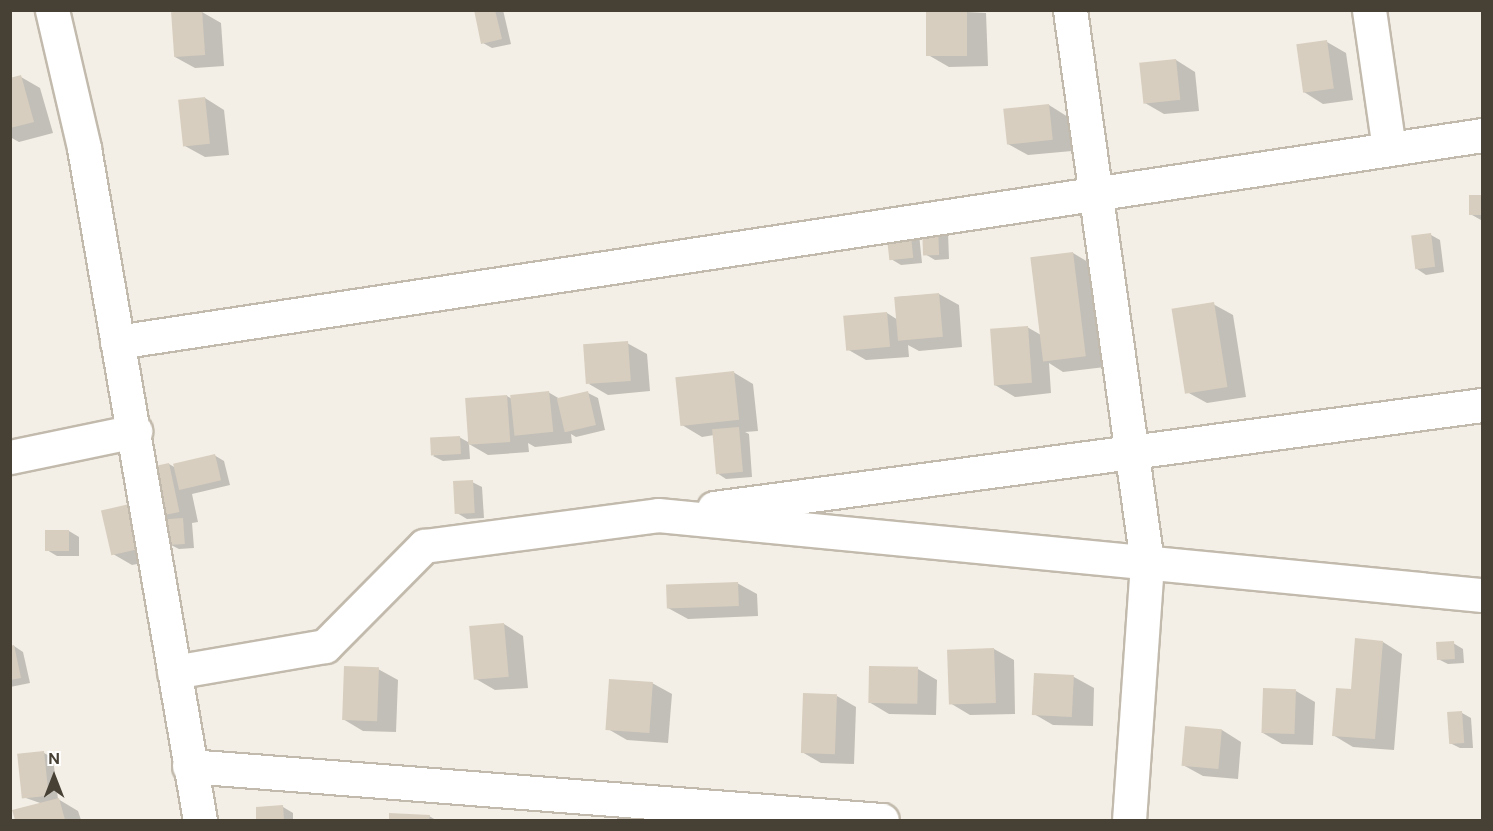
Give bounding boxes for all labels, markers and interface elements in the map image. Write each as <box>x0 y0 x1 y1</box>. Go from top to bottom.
north arrow <box>24 747 84 807</box>
text: N <box>48 748 60 769</box>

